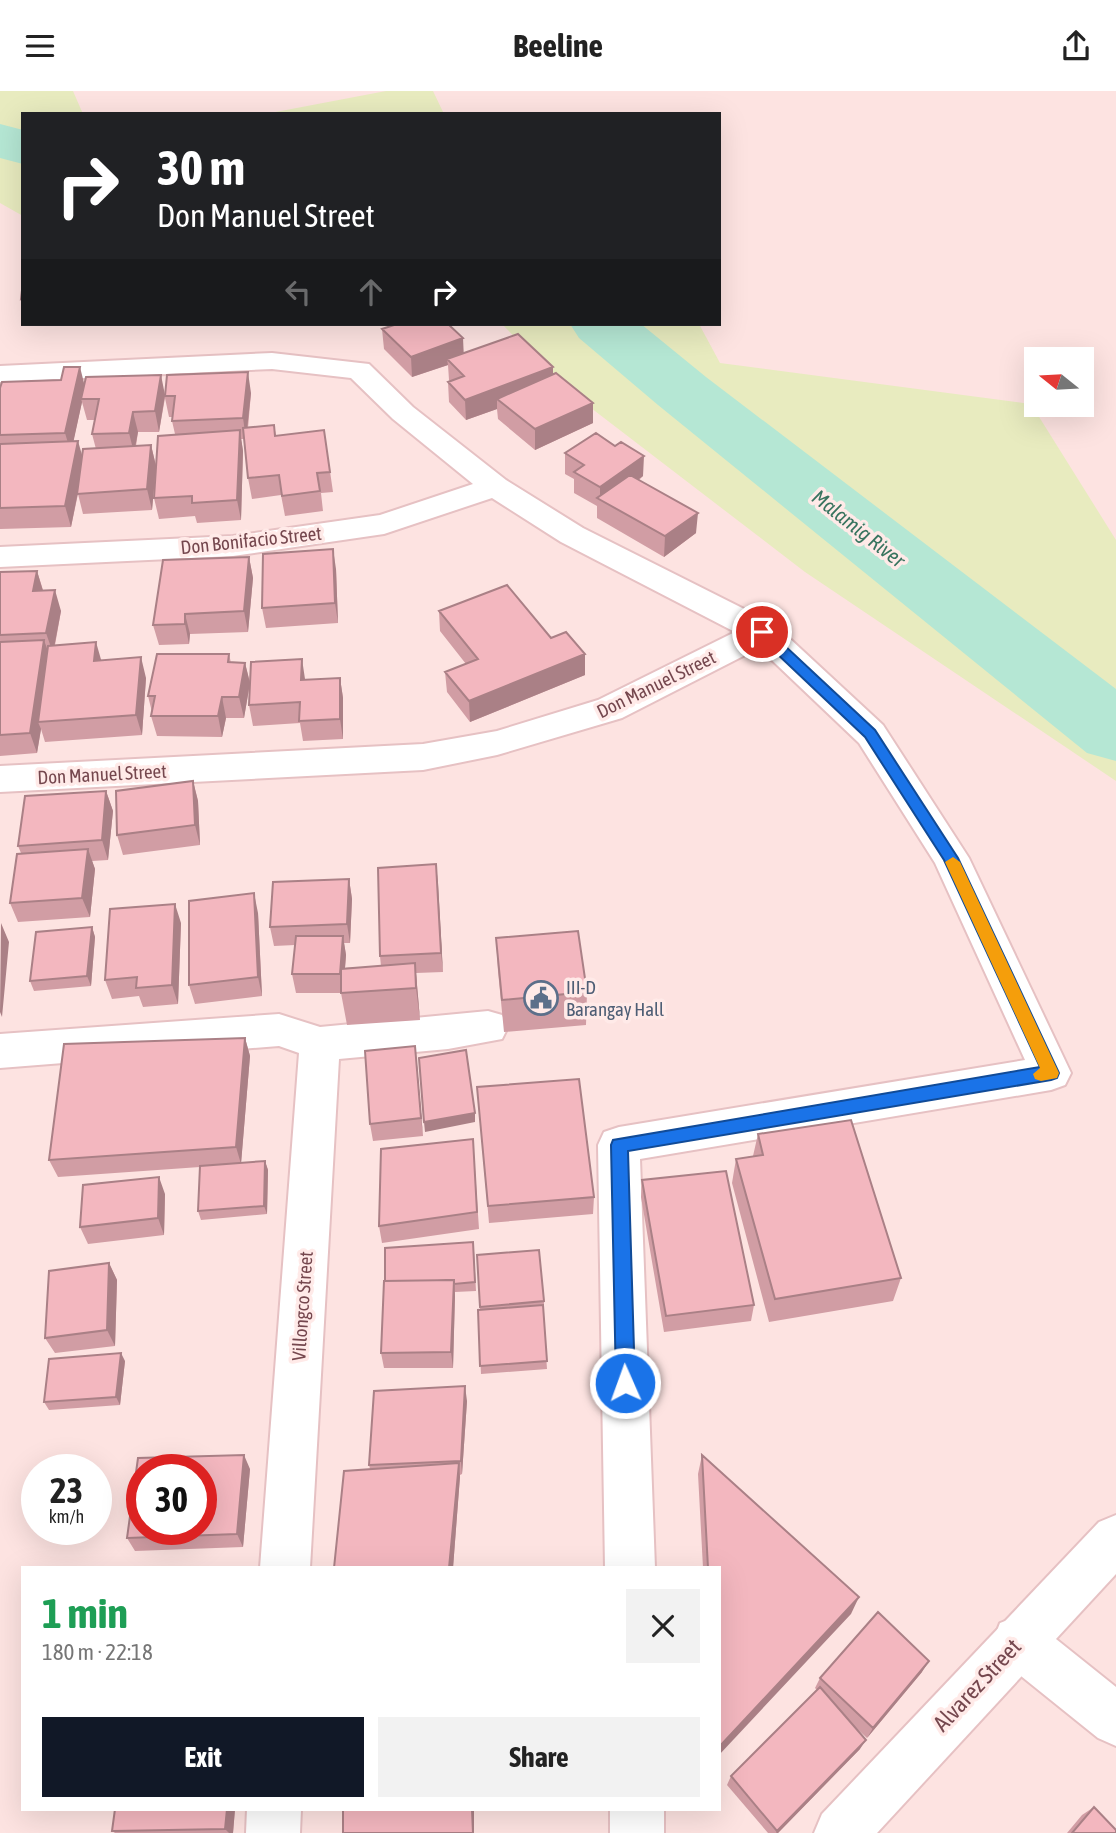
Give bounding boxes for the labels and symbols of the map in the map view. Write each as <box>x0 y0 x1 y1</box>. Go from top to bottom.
north arrow <box>1024 347 1094 417</box>
water label: Malamig River <box>808 484 911 572</box>
street label: Don Bonifacio Street <box>179 522 323 558</box>
pin <box>732 602 792 662</box>
street label: Don Manuel Street <box>593 646 719 722</box>
street label: Don Manuel Street <box>37 760 167 788</box>
place label: III-D Barangay Hall <box>566 976 664 1020</box>
public building icon: III-D Barangay Hall <box>522 979 560 1017</box>
street label: Villongco Street <box>287 1250 317 1362</box>
position arrow <box>588 1346 662 1420</box>
speed limit sign: 30 <box>126 1454 217 1545</box>
street label: Alvarez Street <box>928 1634 1026 1736</box>

